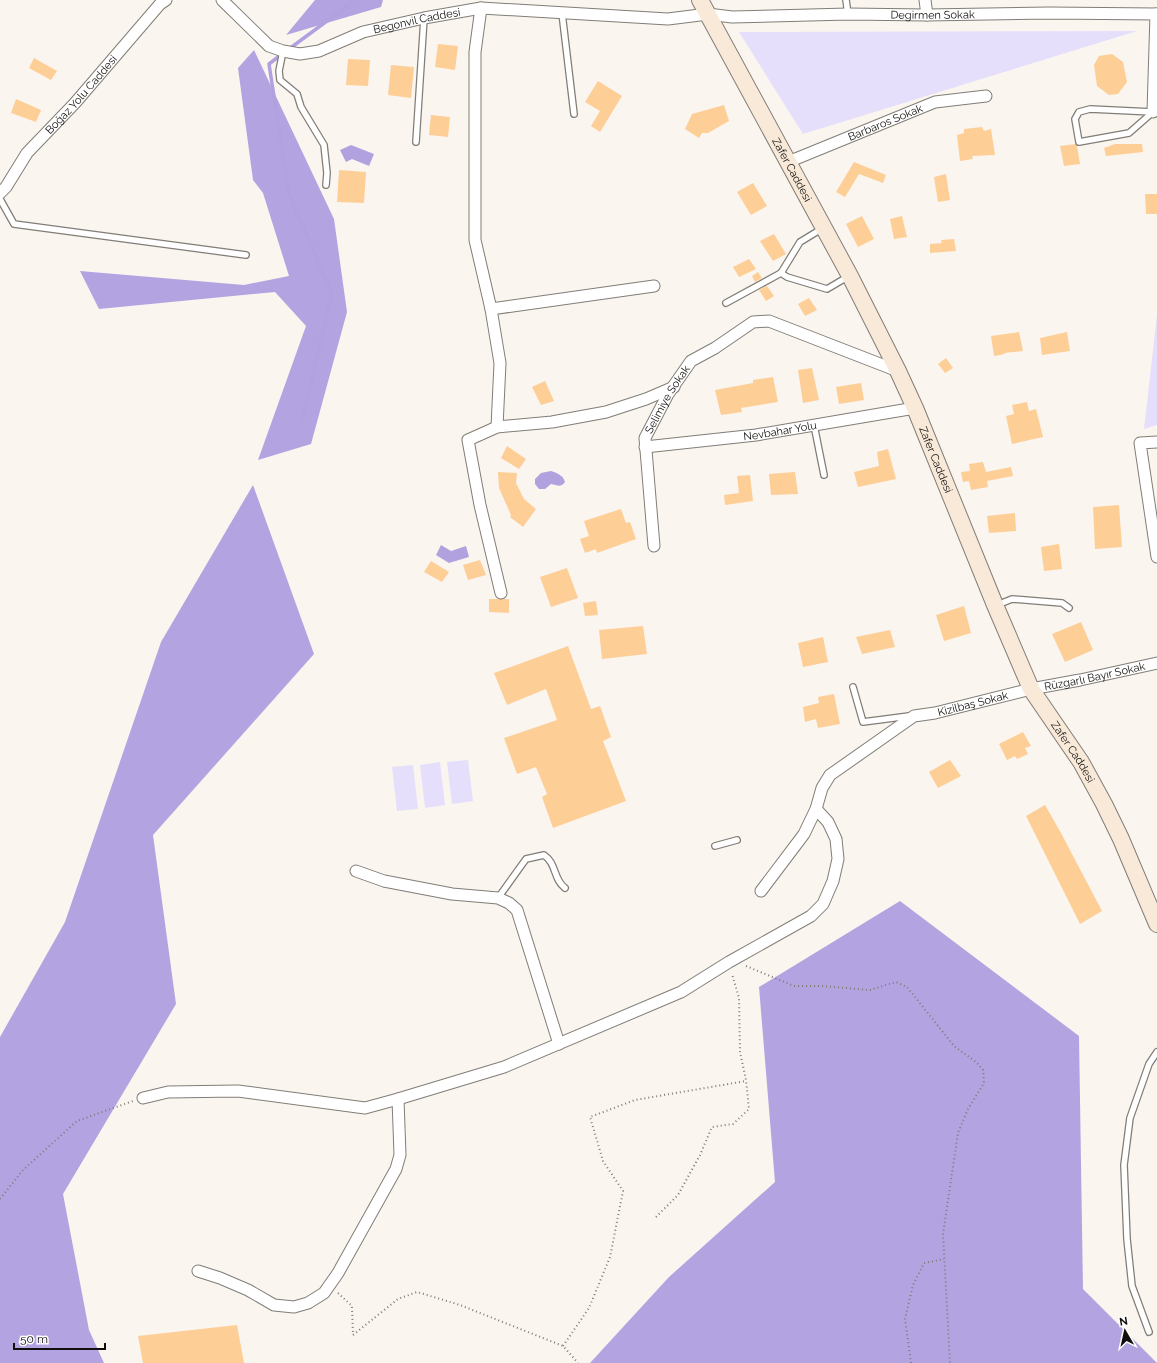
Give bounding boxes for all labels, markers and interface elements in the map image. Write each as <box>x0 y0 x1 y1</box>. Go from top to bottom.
street label: Begonvil Caddesi <box>372 5 461 36</box>
street label: Degirmen Sokak <box>890 8 975 22</box>
street label: Boğaz Yolu Caddesi <box>42 53 120 137</box>
street label: Barbaros Sokak <box>846 101 925 143</box>
street label: Zafer Caddesi <box>770 135 815 204</box>
street label: Selimiye Sokak <box>642 363 693 436</box>
street label: Nevbahar Yolu <box>743 418 818 443</box>
street label: Zafer Caddesi <box>917 424 955 495</box>
street label: Rüzgarlı Bayır Sokak <box>1043 659 1146 693</box>
street label: Kizilbaş Sokak <box>936 688 1009 719</box>
street label: Zafer Caddesi <box>1048 719 1098 785</box>
north arrow <box>1105 1311 1145 1351</box>
text: N <box>1118 1315 1129 1329</box>
scale bar <box>14 1325 105 1351</box>
text: 50 m <box>20 1332 48 1346</box>

